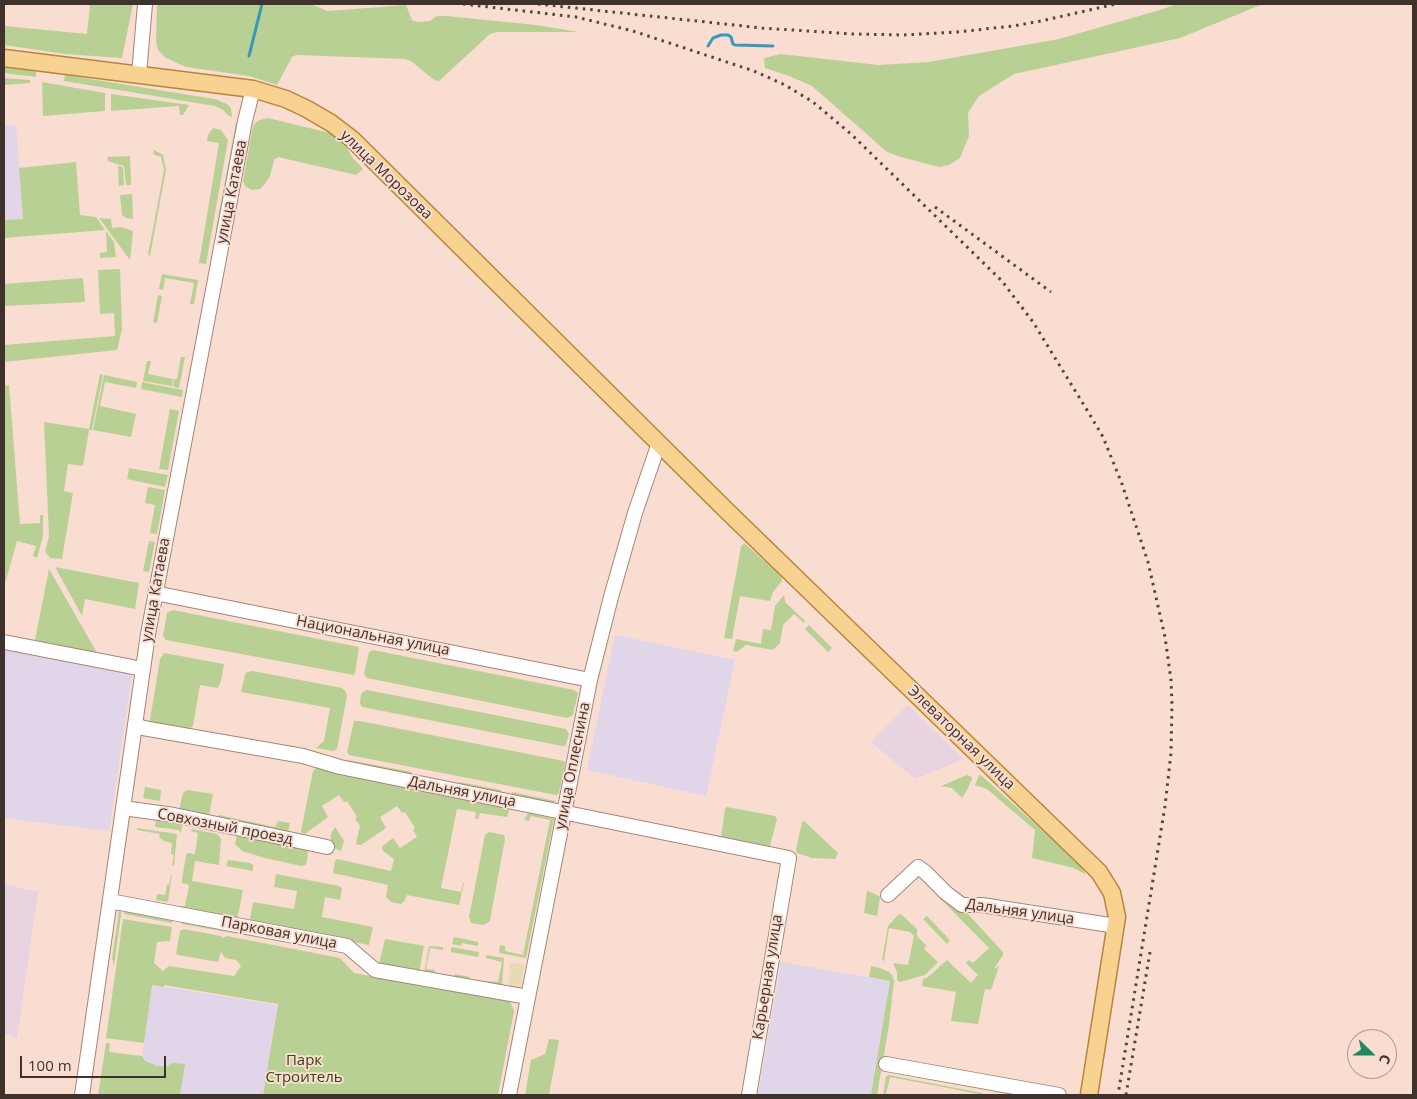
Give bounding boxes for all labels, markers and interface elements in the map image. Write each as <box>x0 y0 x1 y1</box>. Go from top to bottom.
street label: улица Морозова <box>336 126 436 224</box>
street label: улица Катаева <box>213 138 251 246</box>
street label: улица Катаева <box>138 536 174 644</box>
street label: Национальная улица <box>295 612 451 660</box>
street label: Элеваторная улица <box>904 682 1018 794</box>
street label: улица Оплеснина <box>552 701 594 831</box>
street label: Дальняя улица <box>407 773 517 811</box>
street label: Совхозный проезд <box>156 805 294 849</box>
street label: Дальняя улица <box>965 895 1075 929</box>
street label: Парковая улица <box>220 913 338 953</box>
street label: Карьерная улица <box>749 913 787 1041</box>
north arrow <box>1347 1029 1397 1079</box>
scale bar <box>22 1046 169 1078</box>
park label: Парк Строитель <box>265 1052 343 1087</box>
text: С <box>1375 1052 1396 1067</box>
text: 100 m <box>28 1055 72 1075</box>

